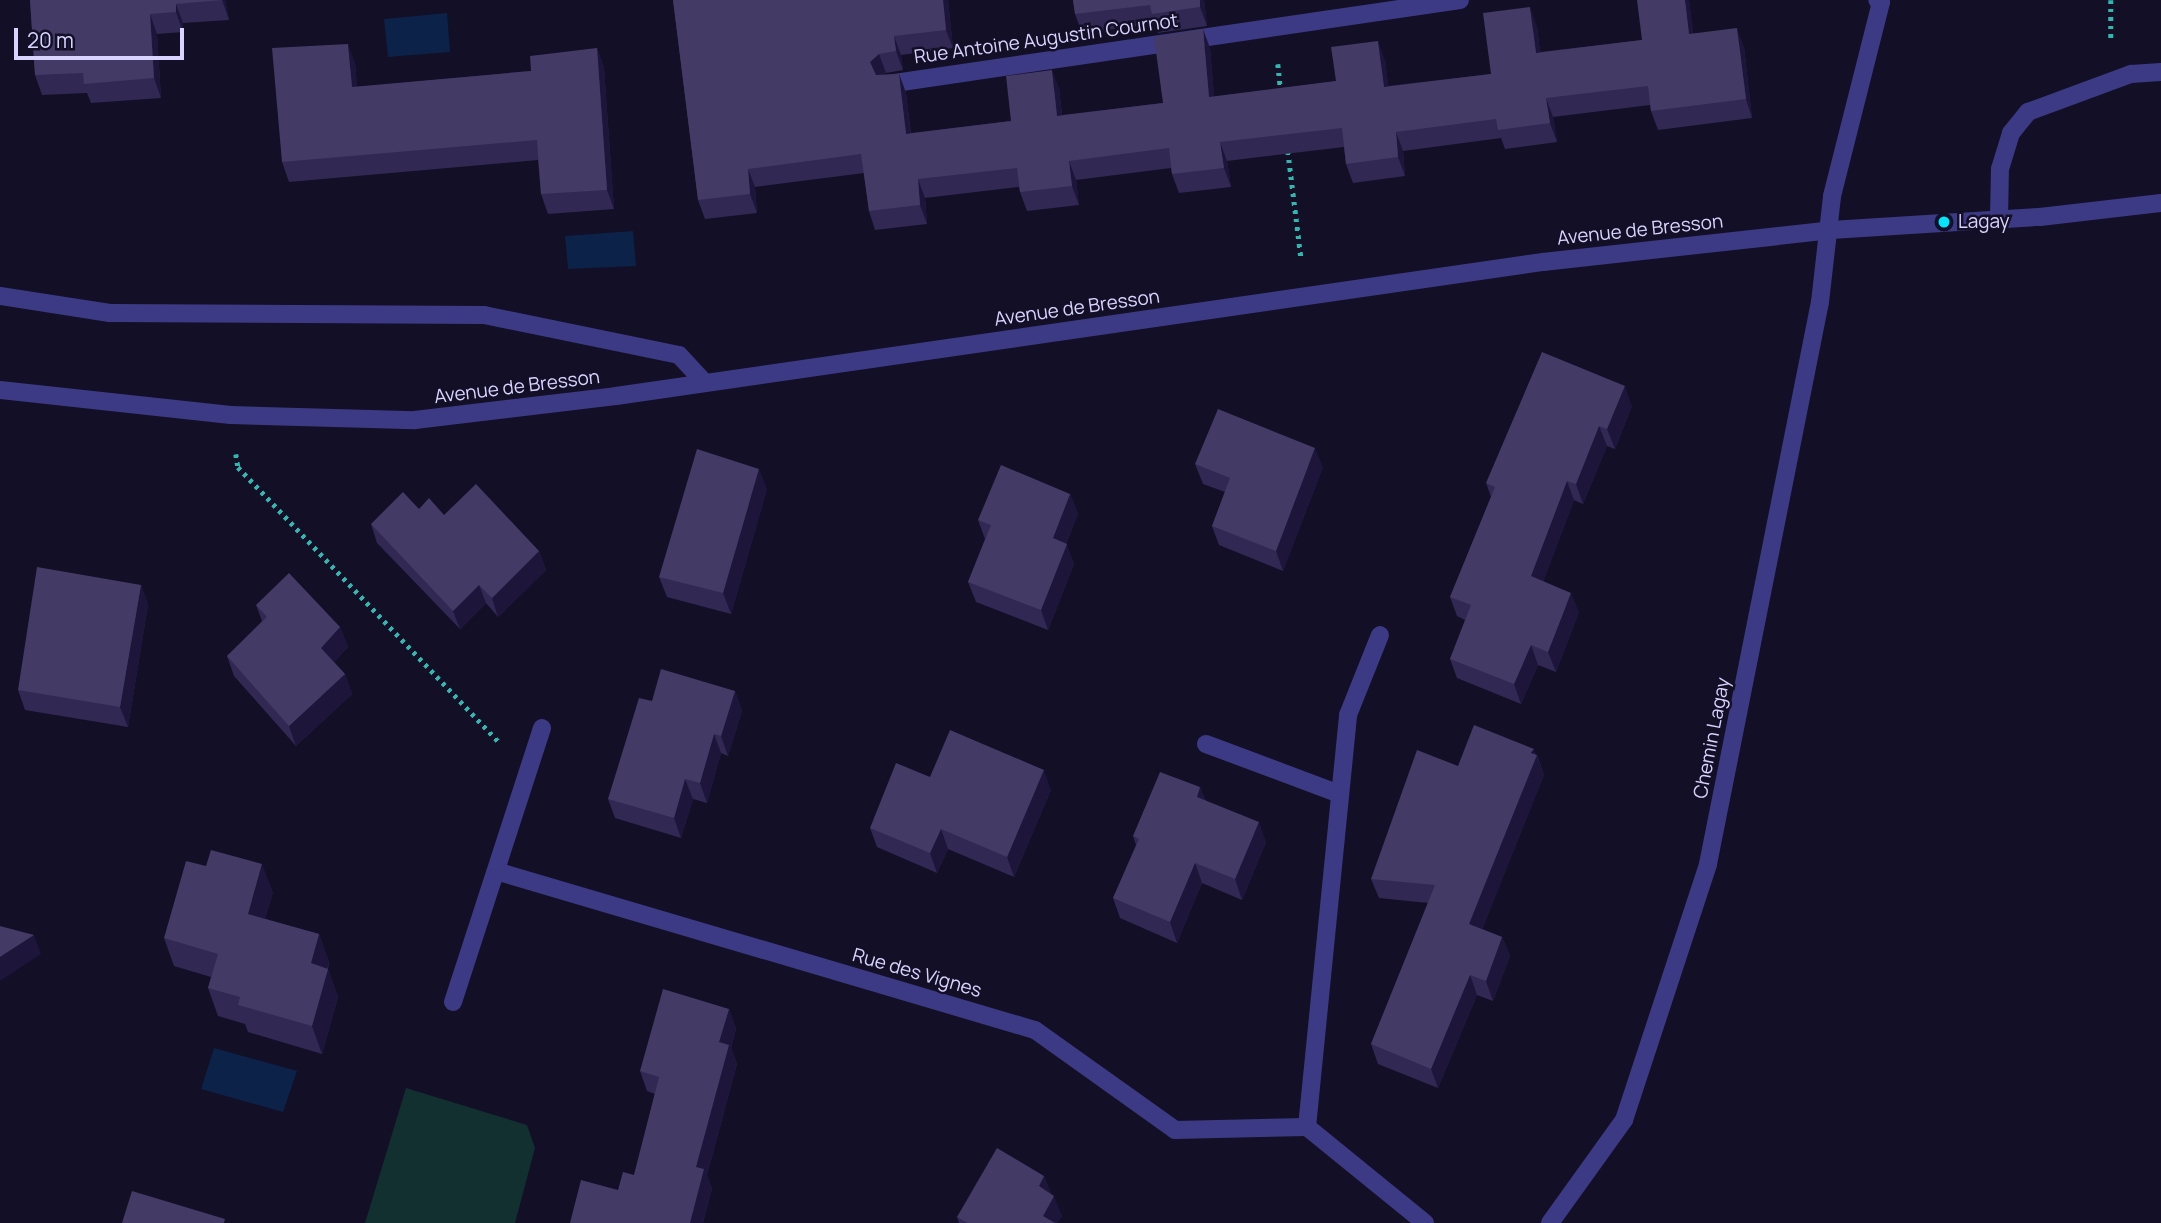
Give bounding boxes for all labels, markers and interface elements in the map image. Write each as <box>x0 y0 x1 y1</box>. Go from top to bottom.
street label: Rue Antoine Augustin Cournot <box>912 9 1180 69</box>
scale bar <box>18 14 187 58</box>
text: 20 m <box>27 26 74 54</box>
street label: Avenue de Bresson <box>1556 210 1724 250</box>
place label: Lagay <box>1958 211 2010 233</box>
marker: Lagay <box>1936 214 1952 230</box>
street label: Avenue de Bresson <box>993 285 1161 331</box>
street label: Avenue de Bresson <box>433 366 601 408</box>
street label: Chemin Lagay <box>1689 676 1735 800</box>
street label: Rue des Vignes <box>850 944 984 1002</box>

